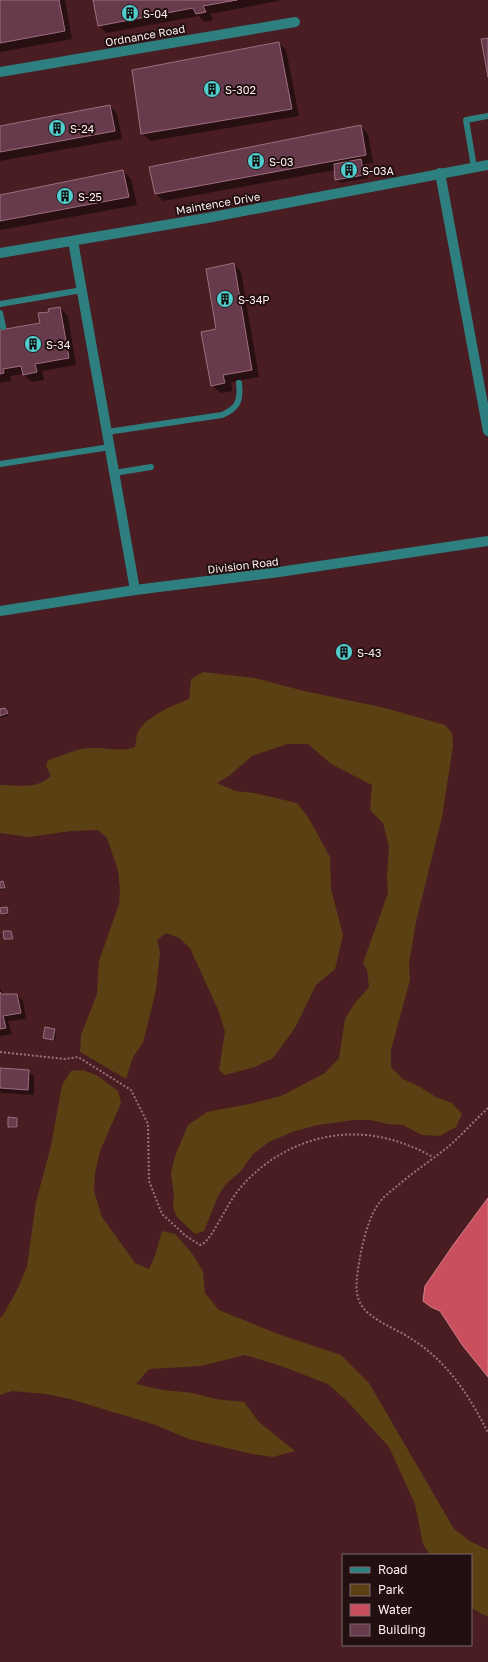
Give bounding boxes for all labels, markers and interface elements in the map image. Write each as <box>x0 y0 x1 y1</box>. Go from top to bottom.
building icon: S-04 <box>120 3 140 23</box>
place label: S-04 <box>143 7 168 20</box>
street label: Ordnance Road <box>104 22 186 48</box>
building icon: S-302 <box>202 79 222 99</box>
place label: S-302 <box>225 83 256 96</box>
building icon: S-24 <box>47 118 67 138</box>
place label: S-24 <box>70 122 95 135</box>
building icon: S-03 <box>246 151 266 171</box>
place label: S-03 <box>269 155 293 168</box>
building icon: S-03A <box>339 160 359 180</box>
place label: S-03A <box>362 164 394 177</box>
building icon: S-25 <box>55 186 75 206</box>
street label: Maintence Drive <box>175 189 261 217</box>
place label: S-25 <box>78 190 102 203</box>
building icon: S-34P <box>215 289 235 309</box>
place label: S-34P <box>238 293 270 306</box>
building icon: S-34 <box>23 334 43 354</box>
place label: S-34 <box>46 338 71 351</box>
street label: Division Road <box>207 554 279 576</box>
building icon: S-43 <box>334 642 354 662</box>
place label: S-43 <box>357 646 381 659</box>
legend <box>342 1554 472 1646</box>
text: Road <box>378 1562 407 1577</box>
text: Park <box>378 1582 404 1597</box>
text: Water <box>378 1602 412 1617</box>
text: Building <box>378 1622 426 1637</box>

